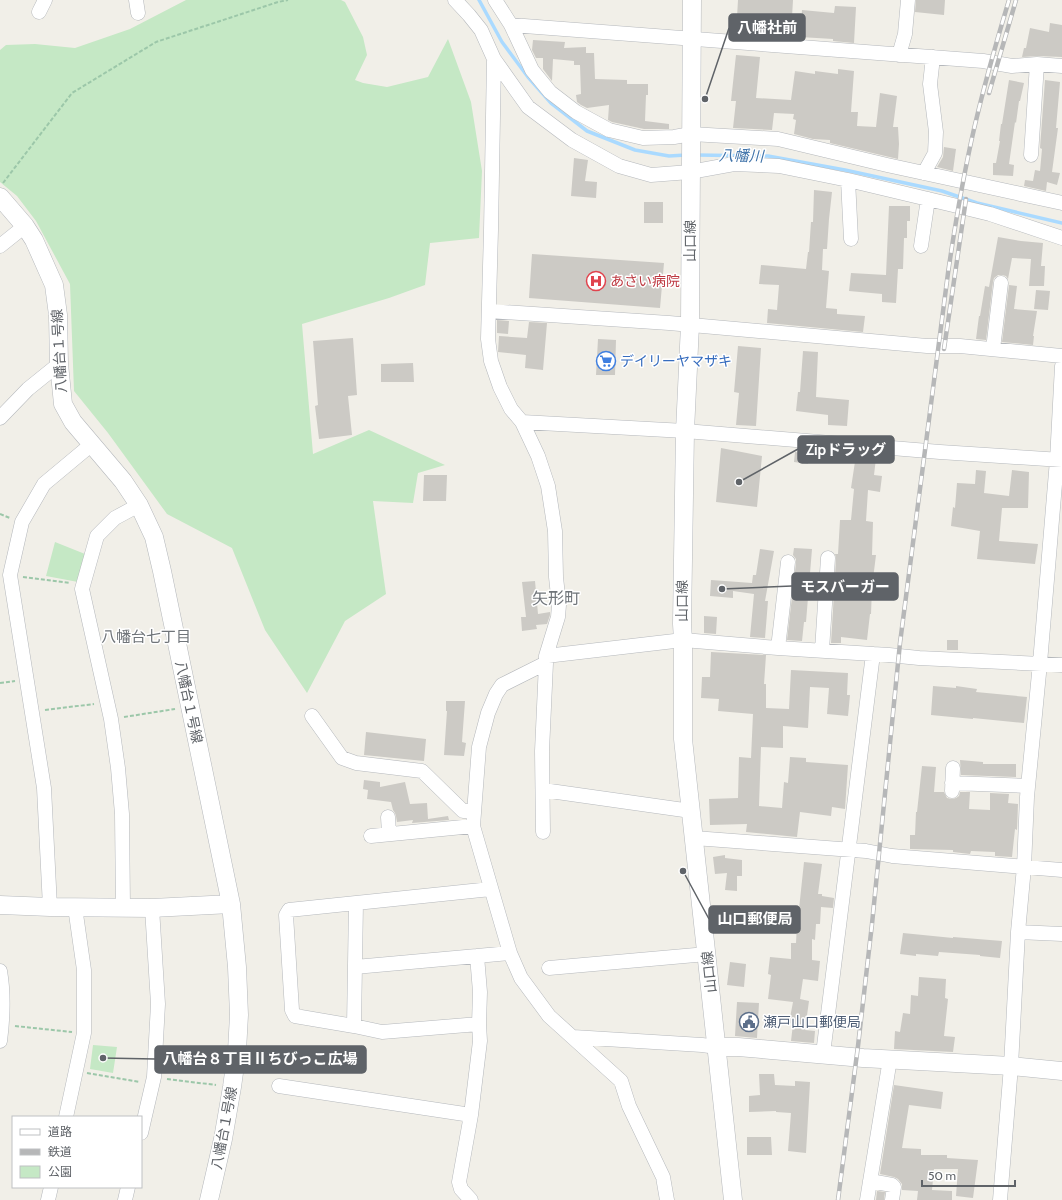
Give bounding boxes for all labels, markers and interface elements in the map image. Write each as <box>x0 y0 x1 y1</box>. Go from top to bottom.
callout: 八幡社前 <box>729 14 805 41</box>
text: 八幡社前 <box>737 19 797 37</box>
water label: 八幡川 <box>718 147 766 165</box>
street label: 山口線 <box>681 220 699 262</box>
hospital icon: あさい病院 <box>585 270 607 292</box>
place label: あさい病院 <box>610 272 680 290</box>
street label: 八幡台１号線 <box>48 309 70 393</box>
supermarket icon: デイリーヤマザキ <box>595 350 617 372</box>
place label: デイリーヤマザキ <box>620 352 732 370</box>
callout: Zipドラッグ <box>798 436 894 463</box>
text: Zipドラッグ <box>806 441 886 459</box>
callout: モスバーガー <box>792 573 898 600</box>
text: モスバーガー <box>800 578 890 596</box>
street label: 山口線 <box>673 580 691 622</box>
district label: 矢形町 <box>532 589 580 608</box>
district label: 八幡台七丁目 <box>101 628 191 646</box>
street label: 八幡台１号線 <box>171 659 207 745</box>
callout: 山口郵便局 <box>709 906 800 933</box>
text: 山口郵便局 <box>717 910 793 928</box>
street label: 山口線 <box>698 950 720 994</box>
public building icon: 瀬戸山口郵便局 <box>738 1011 760 1033</box>
place label: 瀬戸山口郵便局 <box>763 1013 861 1031</box>
callout: 八幡台８丁目Ⅱちびっこ広場 <box>155 1046 366 1073</box>
text: 八幡台８丁目Ⅱちびっこ広場 <box>162 1050 358 1068</box>
street label: 八幡台１号線 <box>207 1085 241 1171</box>
legend <box>12 1116 142 1188</box>
text: 道路 <box>48 1124 72 1139</box>
text: 鉄道 <box>48 1144 72 1159</box>
scale bar <box>922 1162 1015 1188</box>
text: 公園 <box>48 1164 72 1179</box>
text: 50 m <box>928 1168 956 1183</box>

